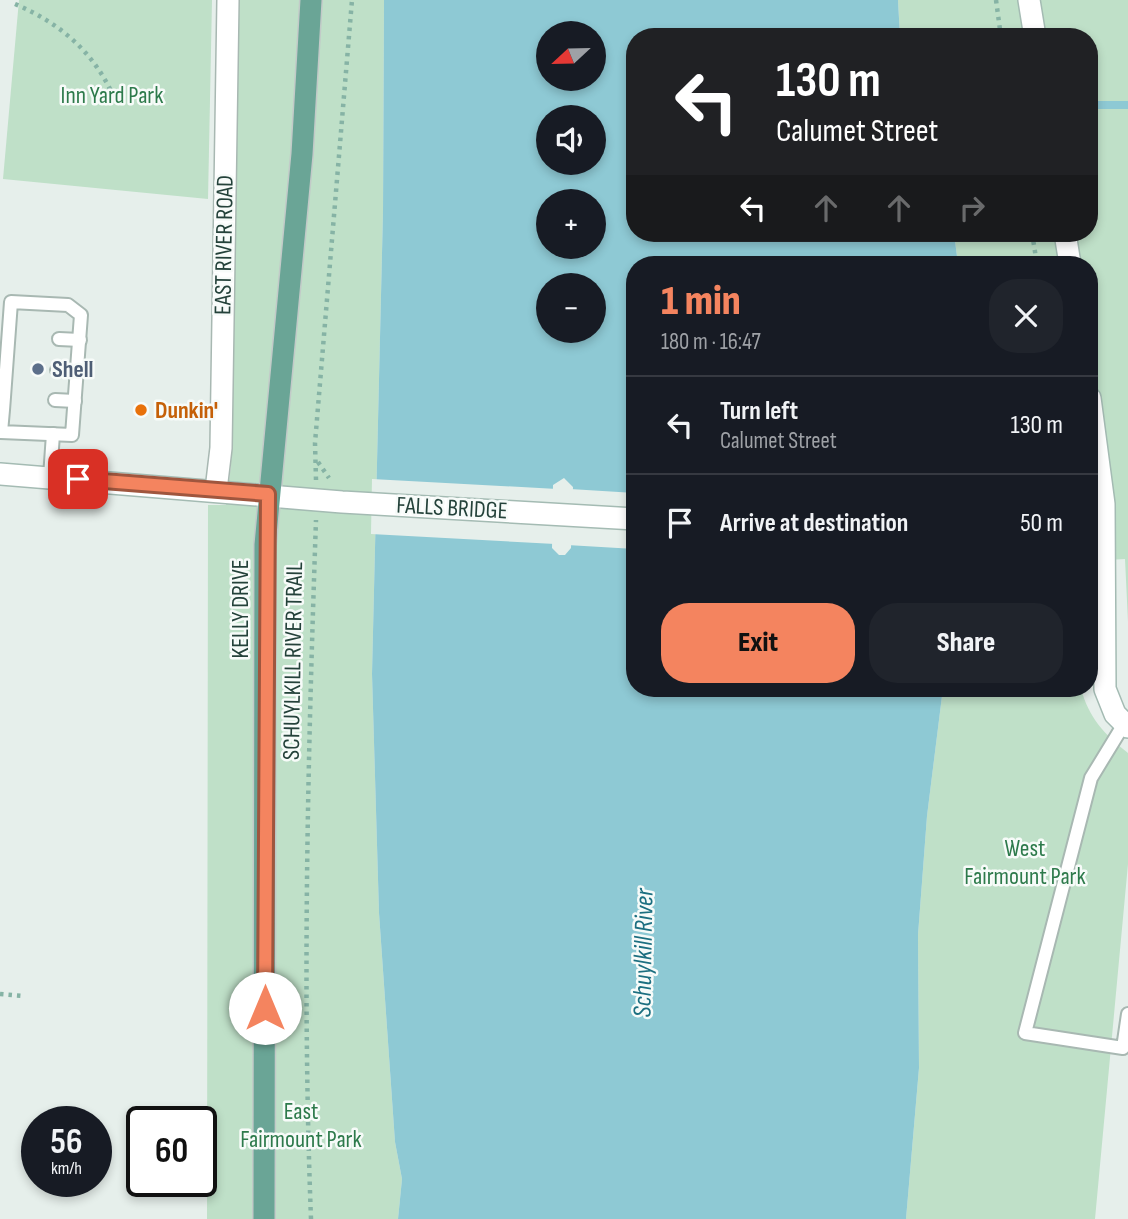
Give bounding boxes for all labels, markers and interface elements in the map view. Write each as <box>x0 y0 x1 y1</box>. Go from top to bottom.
north arrow <box>536 21 606 91</box>
map controls <box>536 21 606 343</box>
text: 130 m <box>776 52 881 111</box>
icon: left <box>661 56 752 147</box>
park label: Inn Yard Park <box>61 81 163 110</box>
button: sound <box>536 105 606 175</box>
text: Calumet Street <box>776 112 938 151</box>
street label: EAST RIVER ROAD <box>208 175 240 315</box>
button: + <box>536 189 606 259</box>
icon: left <box>734 189 772 227</box>
icon: ahead <box>807 189 845 227</box>
icon: ahead <box>880 189 918 227</box>
icon: right <box>953 189 991 227</box>
button: − <box>536 273 606 343</box>
text: 1 min <box>661 276 741 327</box>
button: close <box>989 279 1063 353</box>
text: 180 m · 16:47 <box>661 328 761 356</box>
place label: Shell <box>52 355 94 384</box>
marker: Shell <box>30 361 46 377</box>
place label: Dunkin' <box>155 396 218 425</box>
text: Turn left <box>720 396 798 427</box>
marker: Dunkin' <box>133 402 149 418</box>
icon: left <box>661 406 699 444</box>
text: 130 m <box>1011 410 1063 441</box>
text: Calumet Street <box>720 427 837 455</box>
pin <box>48 449 108 509</box>
icon: arrive <box>59 460 97 498</box>
street label: FALLS BRIDGE <box>396 491 508 525</box>
icon: arrive <box>661 504 699 542</box>
text: Arrive at destination <box>720 508 908 539</box>
text: 50 m <box>1020 508 1063 539</box>
street label: KELLY DRIVE <box>226 559 255 659</box>
street label: SCHUYLKILL RIVER TRAIL <box>277 562 309 760</box>
button: Exit <box>661 603 855 683</box>
button: Share <box>869 603 1063 683</box>
park label: West Fairmount Park <box>964 834 1086 891</box>
water label: Schuylkill River <box>627 887 661 1018</box>
position arrow <box>228 971 302 1045</box>
park label: East Fairmount Park <box>240 1097 362 1154</box>
speed limit sign: 60 <box>126 1106 217 1197</box>
text: 56 <box>51 1121 82 1164</box>
text: km/h <box>51 1158 82 1179</box>

